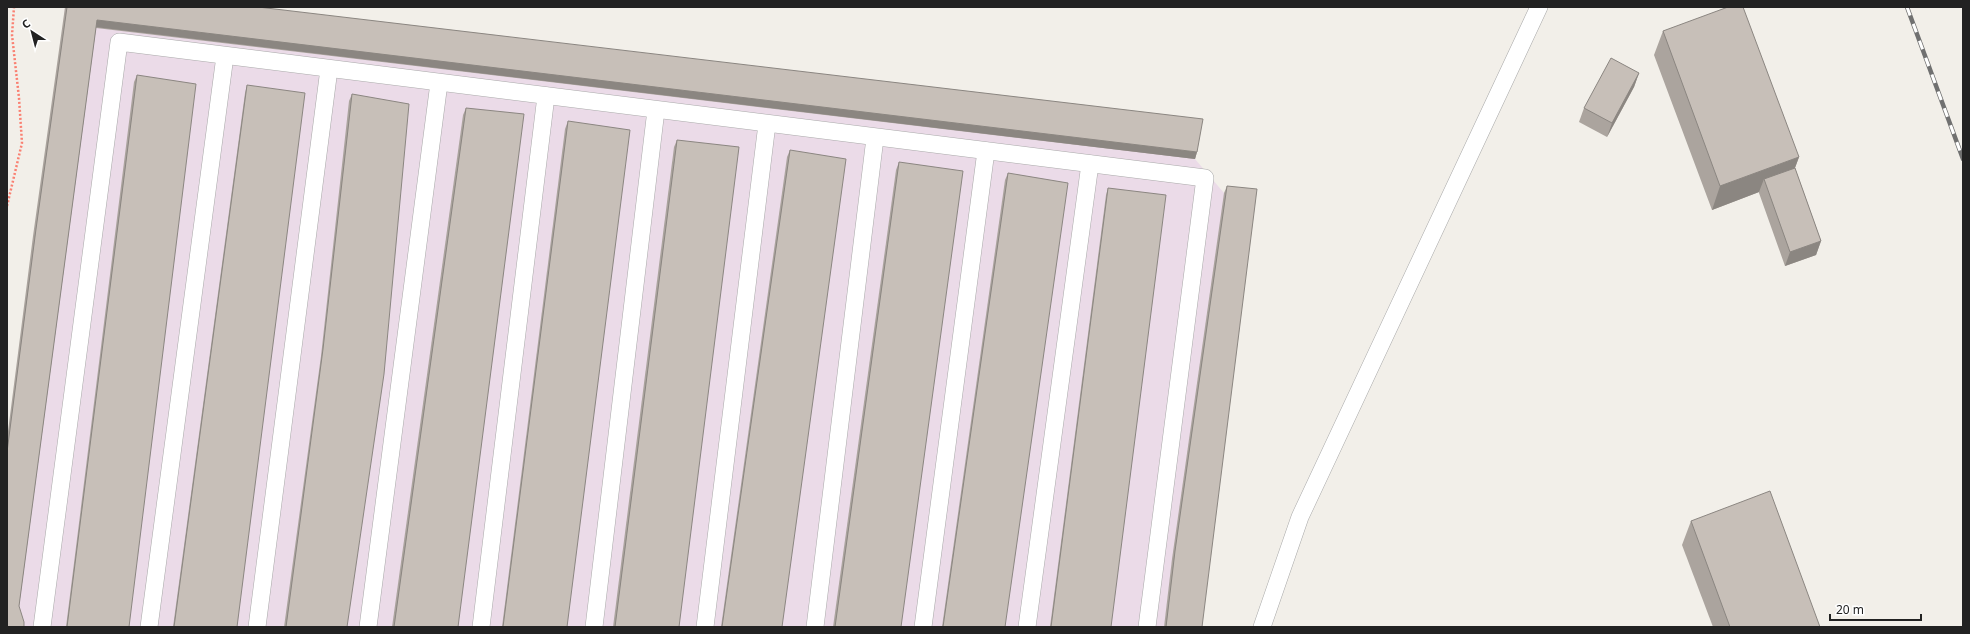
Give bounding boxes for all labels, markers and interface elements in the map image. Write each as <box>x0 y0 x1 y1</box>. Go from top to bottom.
north arrow <box>12 12 52 52</box>
text: С <box>19 15 33 32</box>
scale bar <box>1830 596 1921 622</box>
text: 20 m <box>1836 601 1864 618</box>

